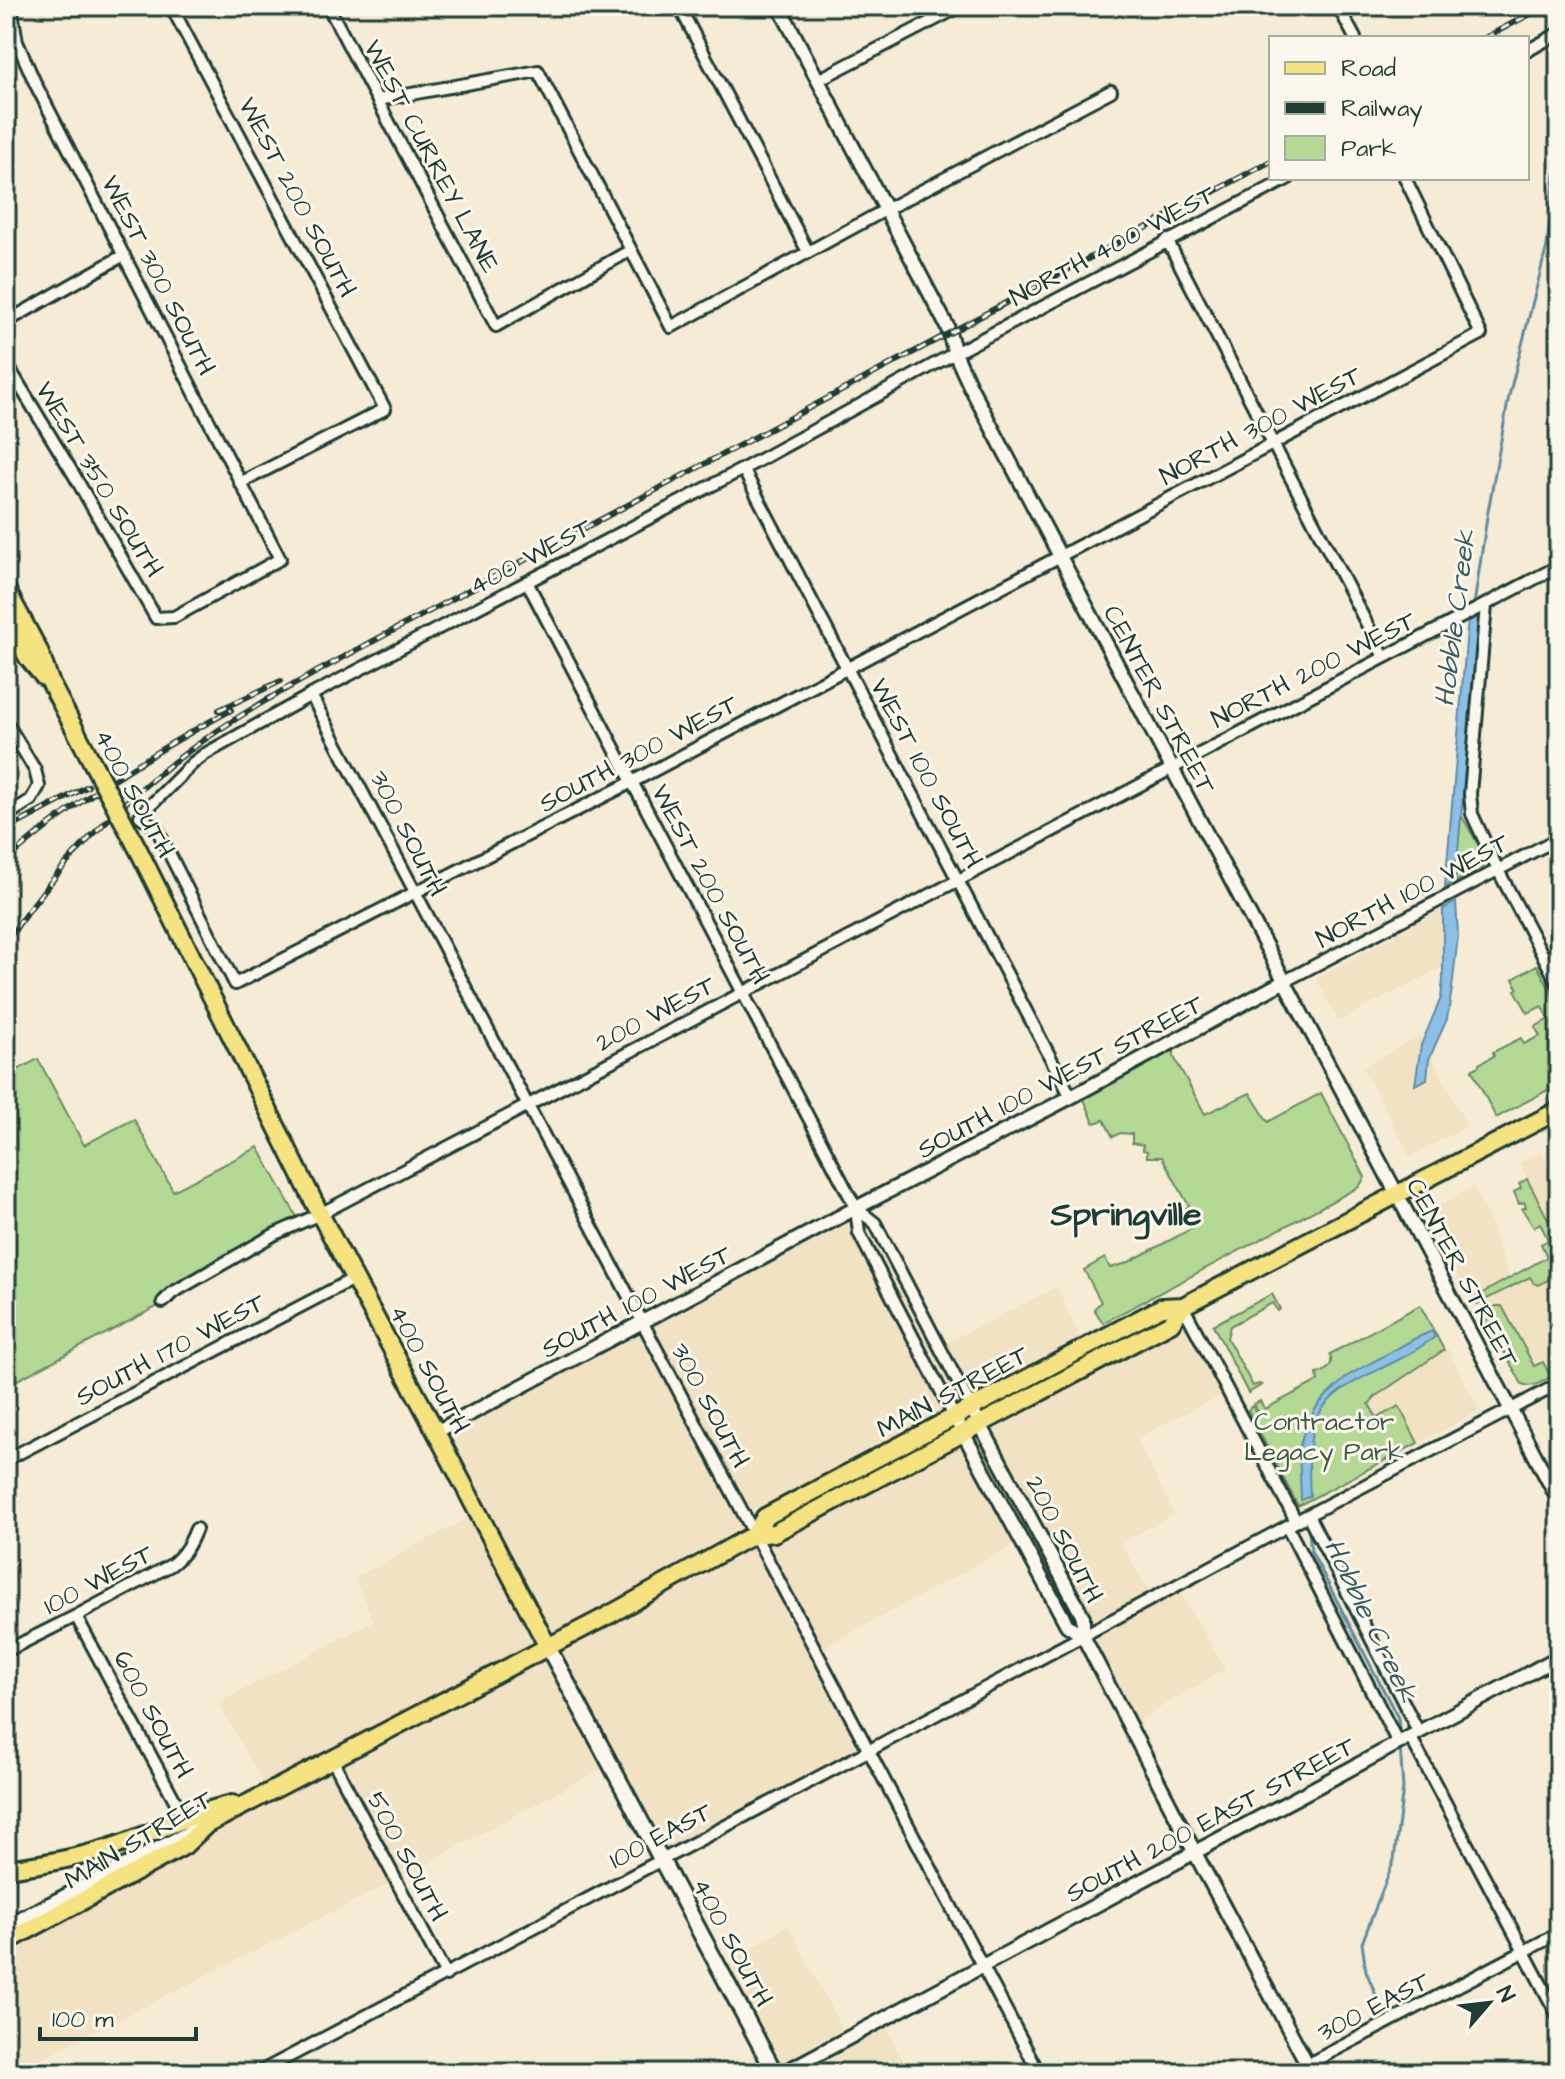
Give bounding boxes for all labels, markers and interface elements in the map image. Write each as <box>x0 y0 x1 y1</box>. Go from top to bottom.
street label: WEST CURREY LANE <box>354 34 508 279</box>
legend <box>1269 36 1529 180</box>
text: Road <box>1341 52 1396 86</box>
street label: WEST 200 SOUTH <box>229 91 365 304</box>
text: Railway <box>1341 92 1423 127</box>
text: Park <box>1341 132 1397 166</box>
street label: WEST 300 SOUTH <box>92 169 224 382</box>
street label: NORTH 400 WEST <box>1003 176 1222 315</box>
street label: NORTH 300 WEST <box>1153 357 1368 494</box>
street label: WEST 350 SOUTH <box>26 375 172 584</box>
street label: 400 WEST <box>463 509 599 604</box>
water label: Hobble Creek <box>1425 527 1486 709</box>
street label: CENTER STREET <box>1094 599 1224 801</box>
street label: NORTH 200 WEST <box>1205 602 1423 737</box>
street label: WEST 100 SOUTH <box>861 672 991 875</box>
street label: SOUTH 300 WEST <box>533 686 745 821</box>
street label: 400 SOUTH <box>85 723 183 864</box>
street label: 300 SOUTH <box>361 764 455 903</box>
street label: WEST 200 SOUTH <box>642 778 778 991</box>
street label: NORTH 100 WEST <box>1310 824 1516 957</box>
street label: 200 WEST <box>589 967 722 1060</box>
street label: SOUTH 100 WEST STREET <box>911 986 1211 1168</box>
street label: CENTER STREET <box>1397 1172 1527 1374</box>
district label: Springville <box>1049 1191 1202 1240</box>
street label: SOUTH 100 WEST <box>535 1236 738 1367</box>
street label: SOUTH 170 WEST <box>69 1284 272 1415</box>
street label: 400 SOUTH <box>380 1299 478 1440</box>
street label: 300 SOUTH <box>662 1336 758 1474</box>
street label: MAIN STREET <box>870 1336 1035 1447</box>
park label: Contractor Legacy Park <box>1244 1404 1404 1472</box>
street label: 200 SOUTH <box>1017 1469 1112 1609</box>
water label: Hobble Creek <box>1314 1532 1427 1710</box>
street label: 100 WEST <box>37 1536 160 1624</box>
street label: 600 SOUTH <box>104 1644 202 1785</box>
street label: SOUTH 200 EAST STREET <box>1059 1728 1362 1912</box>
street label: MAIN STREET <box>58 1781 220 1898</box>
street label: 500 SOUTH <box>358 1785 456 1928</box>
street label: 100 EAST <box>603 1793 719 1878</box>
street label: 400 SOUTH <box>683 1872 781 2013</box>
street label: 300 EAST <box>1311 1963 1436 2050</box>
north arrow <box>1449 1963 1529 2043</box>
text: N <box>1488 1981 1522 2008</box>
scale bar <box>40 1991 196 2041</box>
text: 100 m <box>52 2003 114 2037</box>

